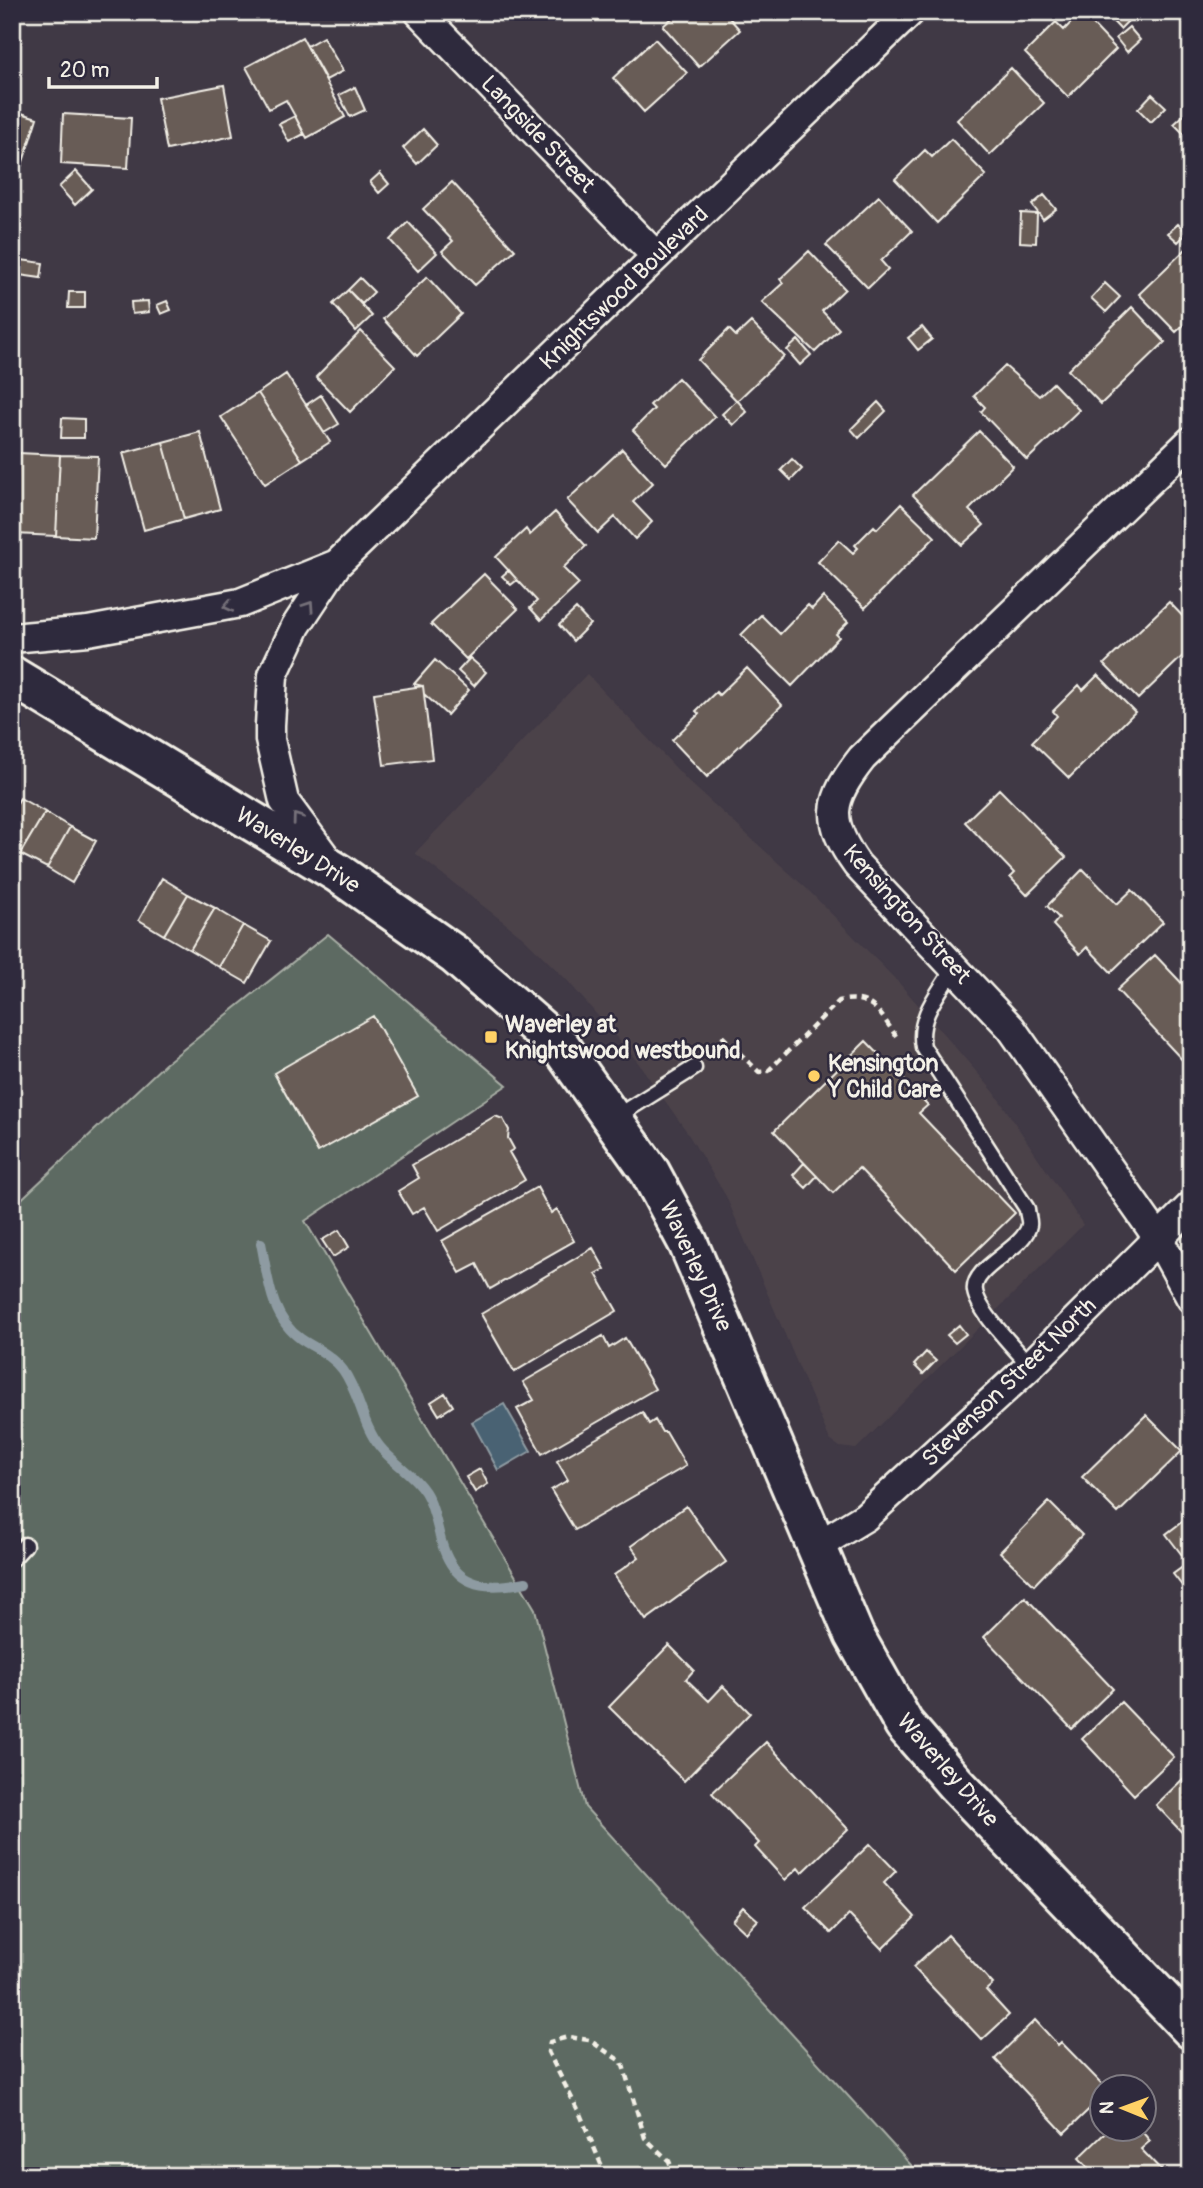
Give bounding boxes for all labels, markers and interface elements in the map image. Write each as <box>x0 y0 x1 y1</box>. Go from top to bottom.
scale bar <box>49 46 158 90</box>
text: 20 m <box>60 57 109 84</box>
street label: Langside Street <box>475 69 602 199</box>
street label: Knightswood Boulevard <box>534 200 714 376</box>
one-way arrow <box>222 597 234 612</box>
one-way arrow <box>301 601 314 614</box>
street label: Waverley Drive <box>231 800 366 900</box>
one-way arrow <box>292 813 305 826</box>
street label: Kensington Street <box>837 838 978 990</box>
place label: Waverley at Knightswood westbound <box>505 1010 741 1065</box>
marker: Waverley at Knightswood westbound <box>483 1029 499 1045</box>
place label: Kensington Y Child Care <box>827 1049 942 1104</box>
marker: Kensington Y Child Care <box>806 1068 822 1084</box>
street label: Waverley Drive <box>653 1196 739 1337</box>
street label: Stevenson Street North <box>916 1291 1102 1473</box>
street label: Waverley Drive <box>891 1707 1006 1833</box>
north arrow <box>1088 2072 1158 2142</box>
text: N <box>1095 2101 1119 2114</box>

